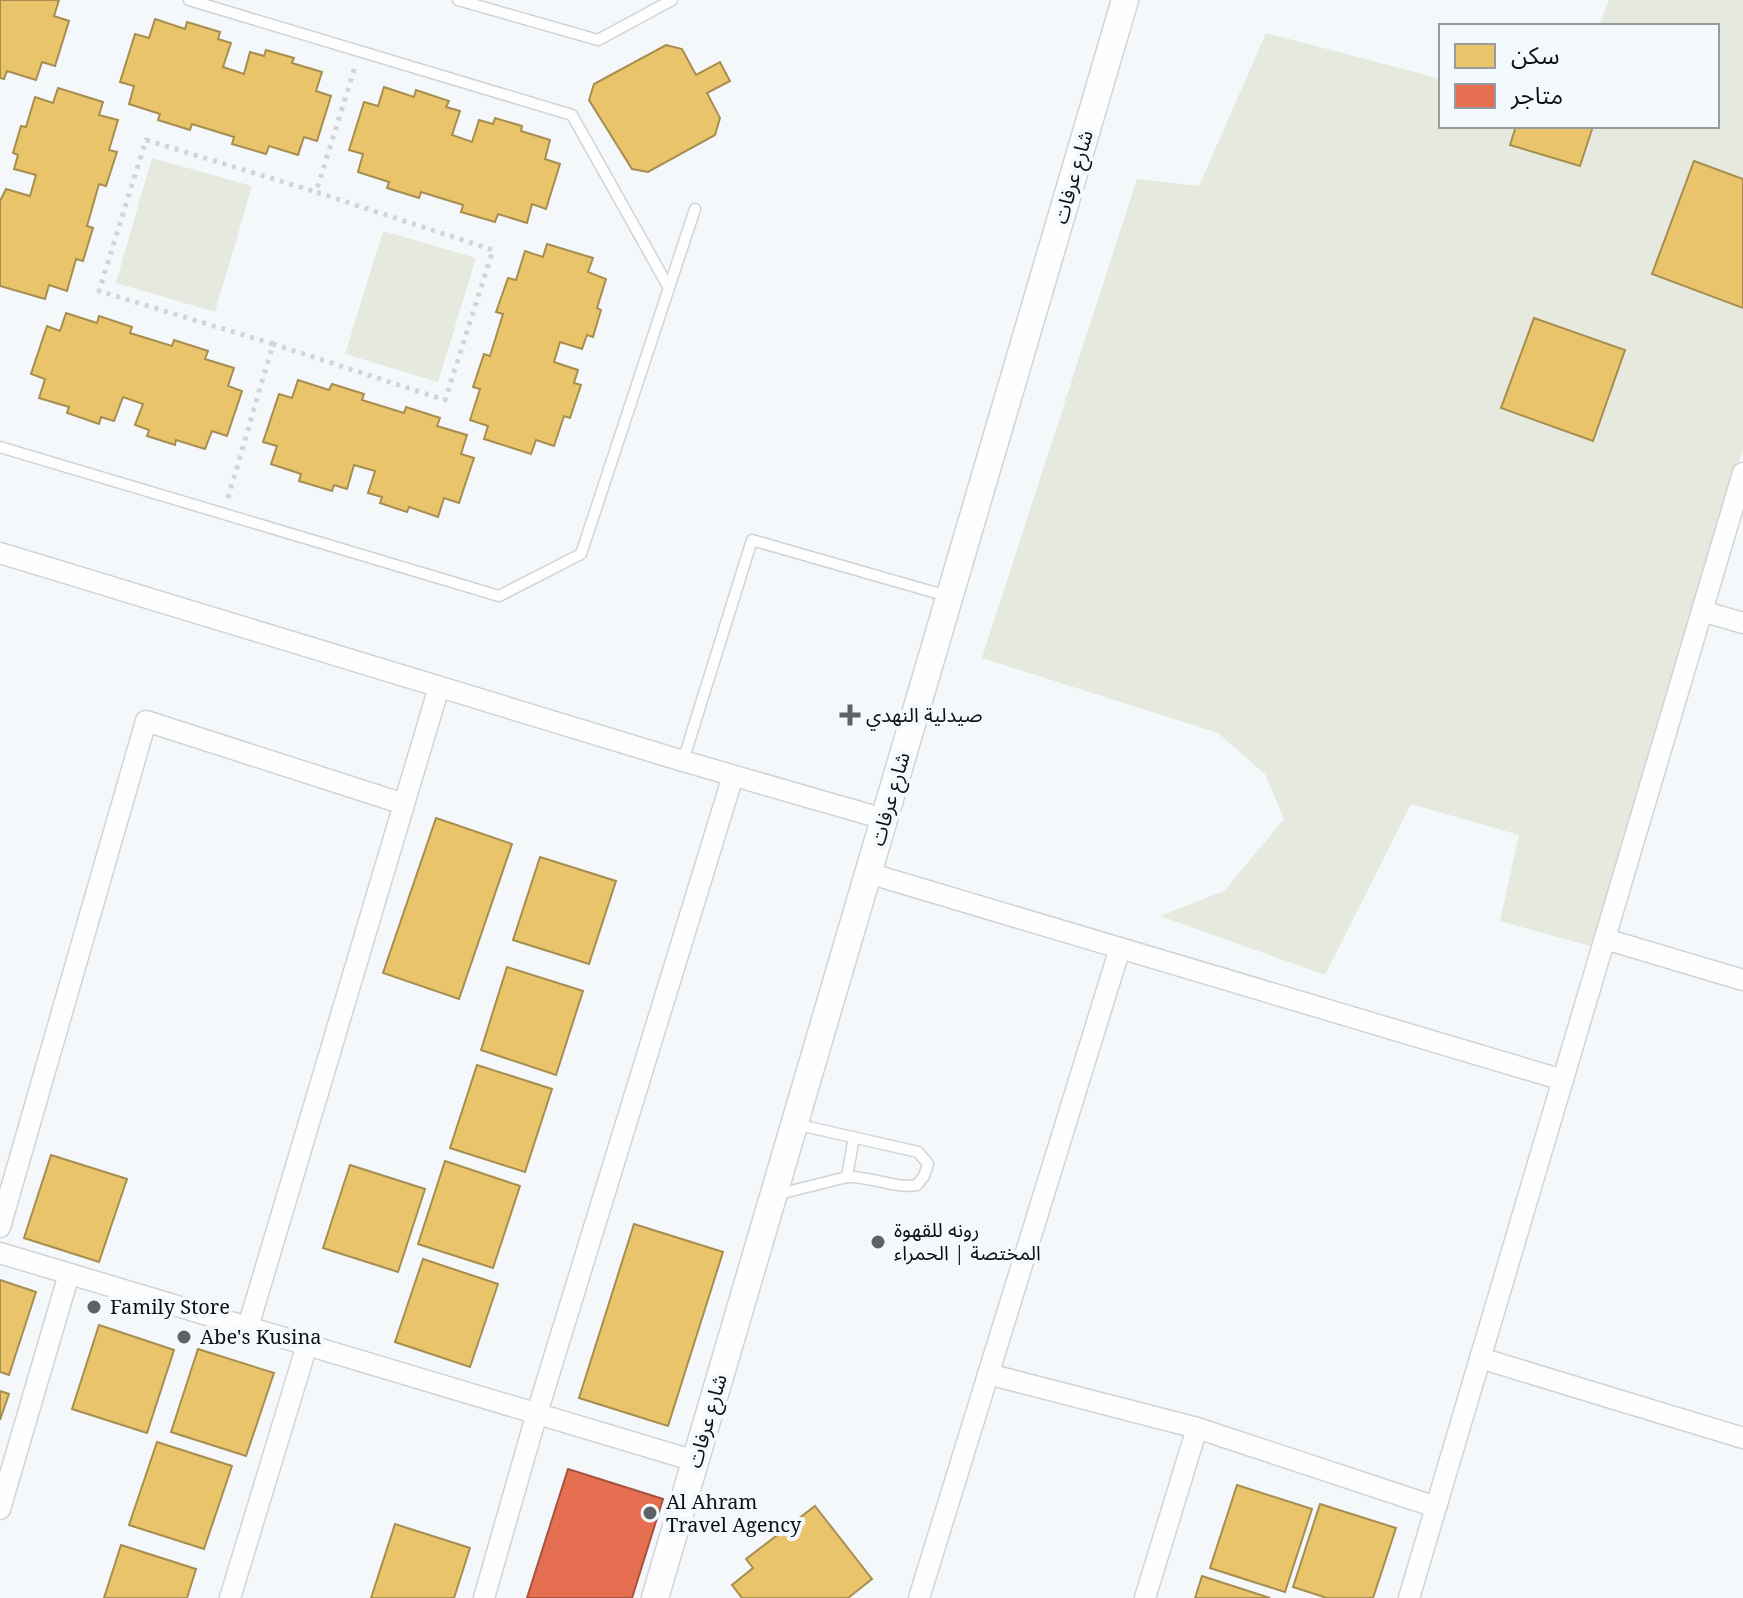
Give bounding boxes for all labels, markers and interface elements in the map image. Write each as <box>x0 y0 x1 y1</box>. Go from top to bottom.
legend <box>1439 24 1719 128</box>
text: سكن <box>1511 38 1560 71</box>
text: متاجر <box>1510 78 1563 111</box>
street label: شارع عرفات <box>1046 127 1101 227</box>
place label: صيدلية النهدي <box>866 701 983 731</box>
marker: صيدلية النهدي <box>841 706 859 724</box>
street label: شارع عرفات <box>863 749 918 849</box>
place label: رونه للقهوة المختصة | الحمراء <box>894 1216 1041 1266</box>
marker: رونه للقهوة المختصة | الحمراء <box>869 1233 887 1251</box>
place label: Family Store <box>110 1293 230 1320</box>
marker: Family Store <box>85 1298 103 1316</box>
place label: Abe's Kusina <box>200 1323 322 1350</box>
marker: Abe's Kusina <box>175 1328 193 1346</box>
street label: شارع عرفات <box>680 1371 735 1471</box>
place label: Al Ahram Travel Agency <box>666 1488 802 1538</box>
marker: Al Ahram Travel Agency <box>641 1504 659 1522</box>

